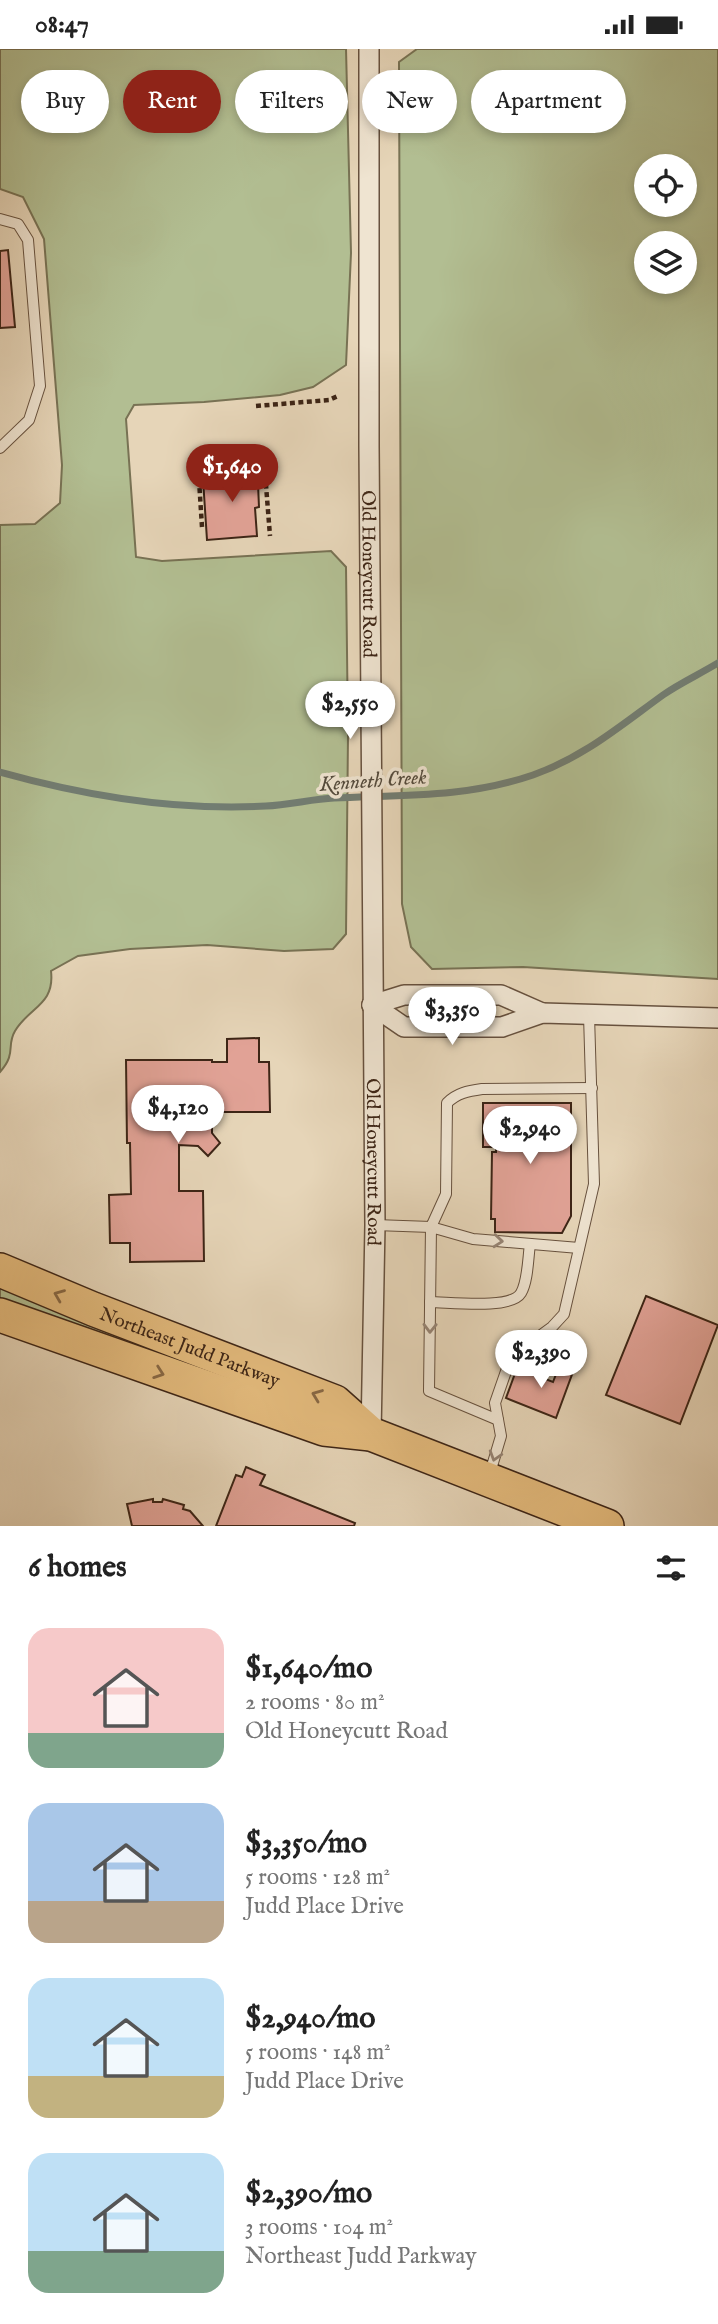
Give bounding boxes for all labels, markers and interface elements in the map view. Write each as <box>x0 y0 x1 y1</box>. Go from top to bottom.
text: 08:47 <box>35 8 89 41</box>
chip: Buy <box>21 70 109 133</box>
chip: Rent <box>123 70 221 133</box>
chip: Filters <box>235 70 348 133</box>
chip: New <box>362 70 457 133</box>
chip: Apartment <box>471 70 626 133</box>
map controls <box>634 154 697 294</box>
button: locate <box>634 154 697 217</box>
button: layers <box>634 231 697 294</box>
pin: $1,640 <box>175 445 289 504</box>
text: $1,640 <box>202 452 262 481</box>
street label: Old Honeycutt Road <box>355 490 381 659</box>
pin: $2,550 <box>293 681 407 741</box>
text: $2,550 <box>321 689 379 718</box>
water label: Kenneth Creek <box>318 764 428 799</box>
pin: $3,350 <box>395 988 509 1047</box>
text: $3,350 <box>424 995 480 1024</box>
street label: Old Honeycutt Road <box>360 1078 385 1247</box>
pin: $4,120 <box>121 1085 235 1145</box>
text: $4,120 <box>147 1093 209 1122</box>
pin: $2,940 <box>473 1107 587 1166</box>
text: $2,940 <box>499 1114 561 1143</box>
one-way arrow <box>493 1233 504 1248</box>
one-way arrow <box>53 1289 66 1303</box>
street label: Northeast Judd Parkway <box>96 1303 284 1394</box>
one-way arrow <box>422 1323 438 1334</box>
pin: $2,390 <box>484 1331 598 1390</box>
text: $2,390 <box>511 1338 571 1367</box>
one-way arrow <box>152 1365 164 1379</box>
one-way arrow <box>311 1389 323 1403</box>
one-way arrow <box>489 1449 503 1461</box>
text: 6 homes <box>28 1549 127 1587</box>
icon: filters <box>652 1549 690 1587</box>
text: $1,640/mo <box>245 1650 372 1688</box>
icon: home <box>84 1656 168 1740</box>
text: 2 rooms · 80 m² <box>245 1688 385 1717</box>
text: Old Honeycutt Road <box>245 1717 448 1746</box>
text: $3,350/mo <box>245 1825 367 1863</box>
icon: home <box>84 1831 168 1915</box>
text: 5 rooms · 128 m² <box>245 1863 390 1892</box>
text: Judd Place Drive <box>245 1892 404 1921</box>
text: $2,940/mo <box>245 2000 375 2038</box>
icon: home <box>84 2006 168 2090</box>
text: 5 rooms · 148 m² <box>245 2038 391 2067</box>
text: Judd Place Drive <box>245 2067 404 2096</box>
text: $2,390/mo <box>245 2175 372 2213</box>
icon: home <box>84 2181 168 2265</box>
text: 3 rooms · 104 m² <box>245 2213 393 2242</box>
text: Northeast Judd Parkway <box>245 2242 477 2271</box>

